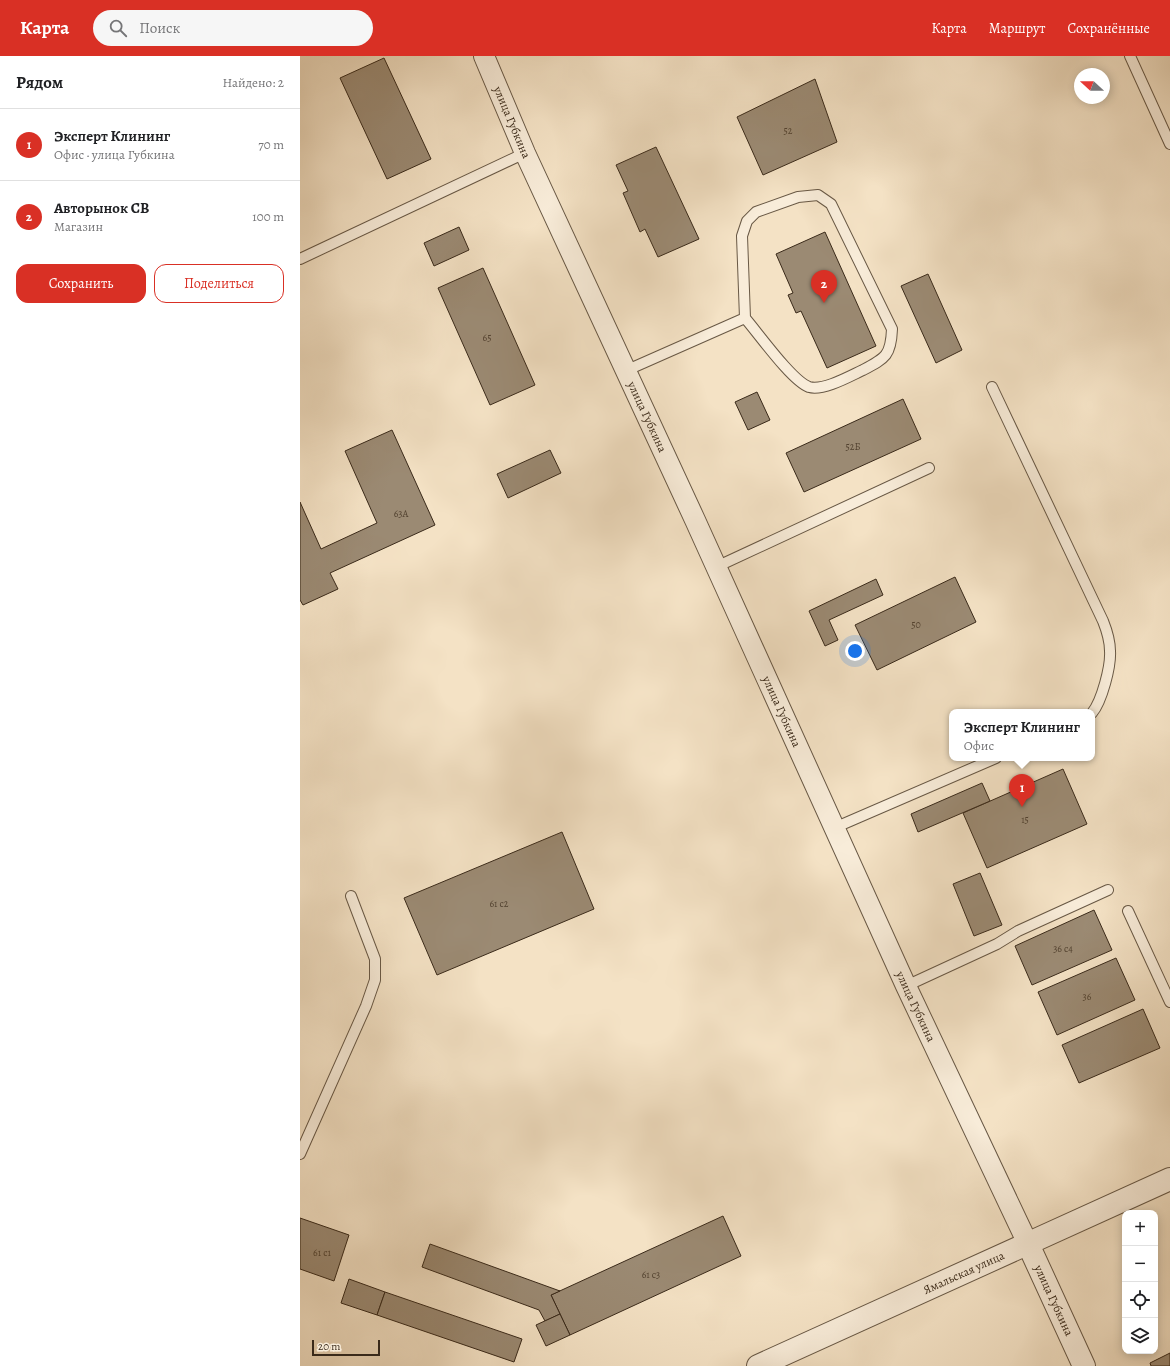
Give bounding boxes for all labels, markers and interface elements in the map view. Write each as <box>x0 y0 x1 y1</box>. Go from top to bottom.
search box <box>93 10 373 46</box>
text: Карта <box>20 15 69 41</box>
icon: search <box>107 17 129 39</box>
text: Поиск <box>139 18 180 38</box>
text: Карта <box>932 19 967 38</box>
text: Маршрут <box>989 19 1045 38</box>
text: Сохранённые <box>1067 19 1150 38</box>
north arrow <box>1074 68 1110 104</box>
text: Рядом <box>16 71 63 94</box>
text: Найдено: 2 <box>223 74 284 91</box>
street label: улица Губкина <box>489 83 535 161</box>
house number: 52 <box>783 124 793 137</box>
text: Эксперт Клининг <box>54 126 170 146</box>
text: 1 <box>27 136 31 153</box>
text: 70 m <box>258 136 284 153</box>
text: Офис · улица Губкина <box>54 146 175 163</box>
text: Авторынок СВ <box>54 198 149 218</box>
text: 2 <box>26 208 32 225</box>
text: 100 m <box>252 208 284 225</box>
text: Магазин <box>54 218 103 235</box>
button: Сохранить <box>16 264 146 303</box>
button: Поделиться <box>154 264 284 303</box>
pin: 2 <box>811 270 837 303</box>
house number: 65 <box>483 331 491 344</box>
street label: улица Губкина <box>623 378 671 455</box>
house number: 52Б <box>845 440 861 453</box>
house number: 63А <box>394 507 408 520</box>
house number: 50 <box>911 618 921 631</box>
your location <box>845 641 865 661</box>
street label: улица Губкина <box>758 672 805 750</box>
popup <box>949 709 1095 761</box>
text: Эксперт Клининг <box>964 717 1080 737</box>
text: Офис <box>964 737 994 754</box>
pin: 1 <box>1009 774 1035 807</box>
house number: 15 <box>1021 813 1029 826</box>
house number: 61 с2 <box>489 897 509 910</box>
house number: 36 с4 <box>1053 942 1073 955</box>
street label: улица Губкина <box>892 968 939 1045</box>
house number: 36 <box>1083 990 1092 1003</box>
map controls <box>1122 1210 1158 1354</box>
button: + <box>1122 1210 1158 1246</box>
house number: 61 с1 <box>313 1246 331 1259</box>
button: − <box>1122 1246 1158 1282</box>
street label: Ямальская улица <box>921 1247 1007 1298</box>
street label: улица Губкина <box>1030 1261 1077 1339</box>
house number: 61 с3 <box>642 1268 660 1281</box>
button: locate <box>1122 1282 1158 1318</box>
button: layers <box>1122 1318 1158 1354</box>
scale bar <box>312 1338 380 1357</box>
text: 20 m <box>318 1339 340 1354</box>

